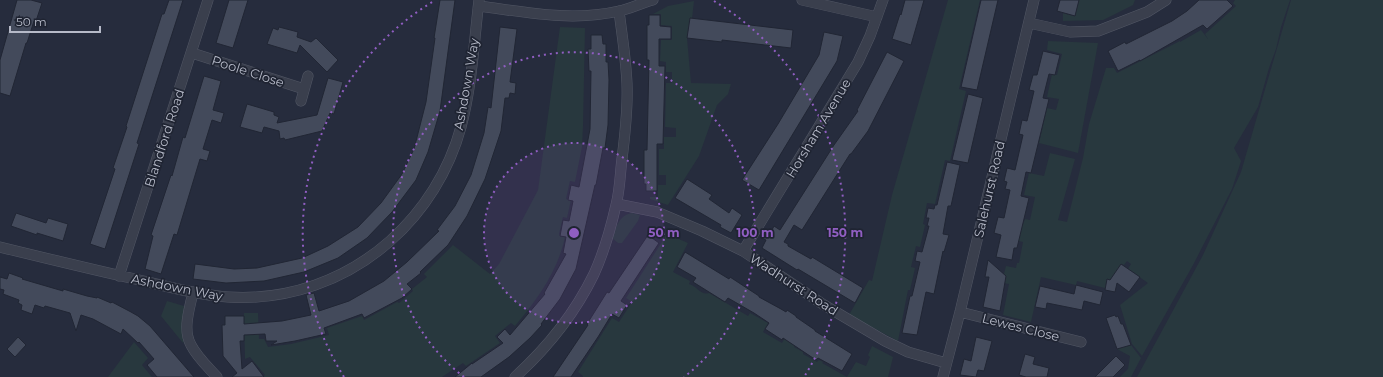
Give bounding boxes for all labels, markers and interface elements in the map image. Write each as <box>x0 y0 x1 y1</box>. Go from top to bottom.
scale bar <box>10 8 100 34</box>
text: 50 m <box>16 14 47 29</box>
street label: Ashdown Way <box>450 36 482 131</box>
street label: Poole Close <box>210 52 286 90</box>
street label: Horsham Avenue <box>782 75 854 181</box>
street label: Blandford Road <box>141 87 187 189</box>
street label: Salehurst Road <box>970 139 1008 239</box>
text: 50 m <box>648 225 680 240</box>
text: 100 m <box>737 225 773 240</box>
text: 150 m <box>827 225 863 240</box>
centre of rings <box>567 226 581 240</box>
street label: Wadhurst Road <box>747 250 841 318</box>
street label: Ashdown Way <box>130 270 225 304</box>
street label: Lewes Close <box>981 310 1061 344</box>

